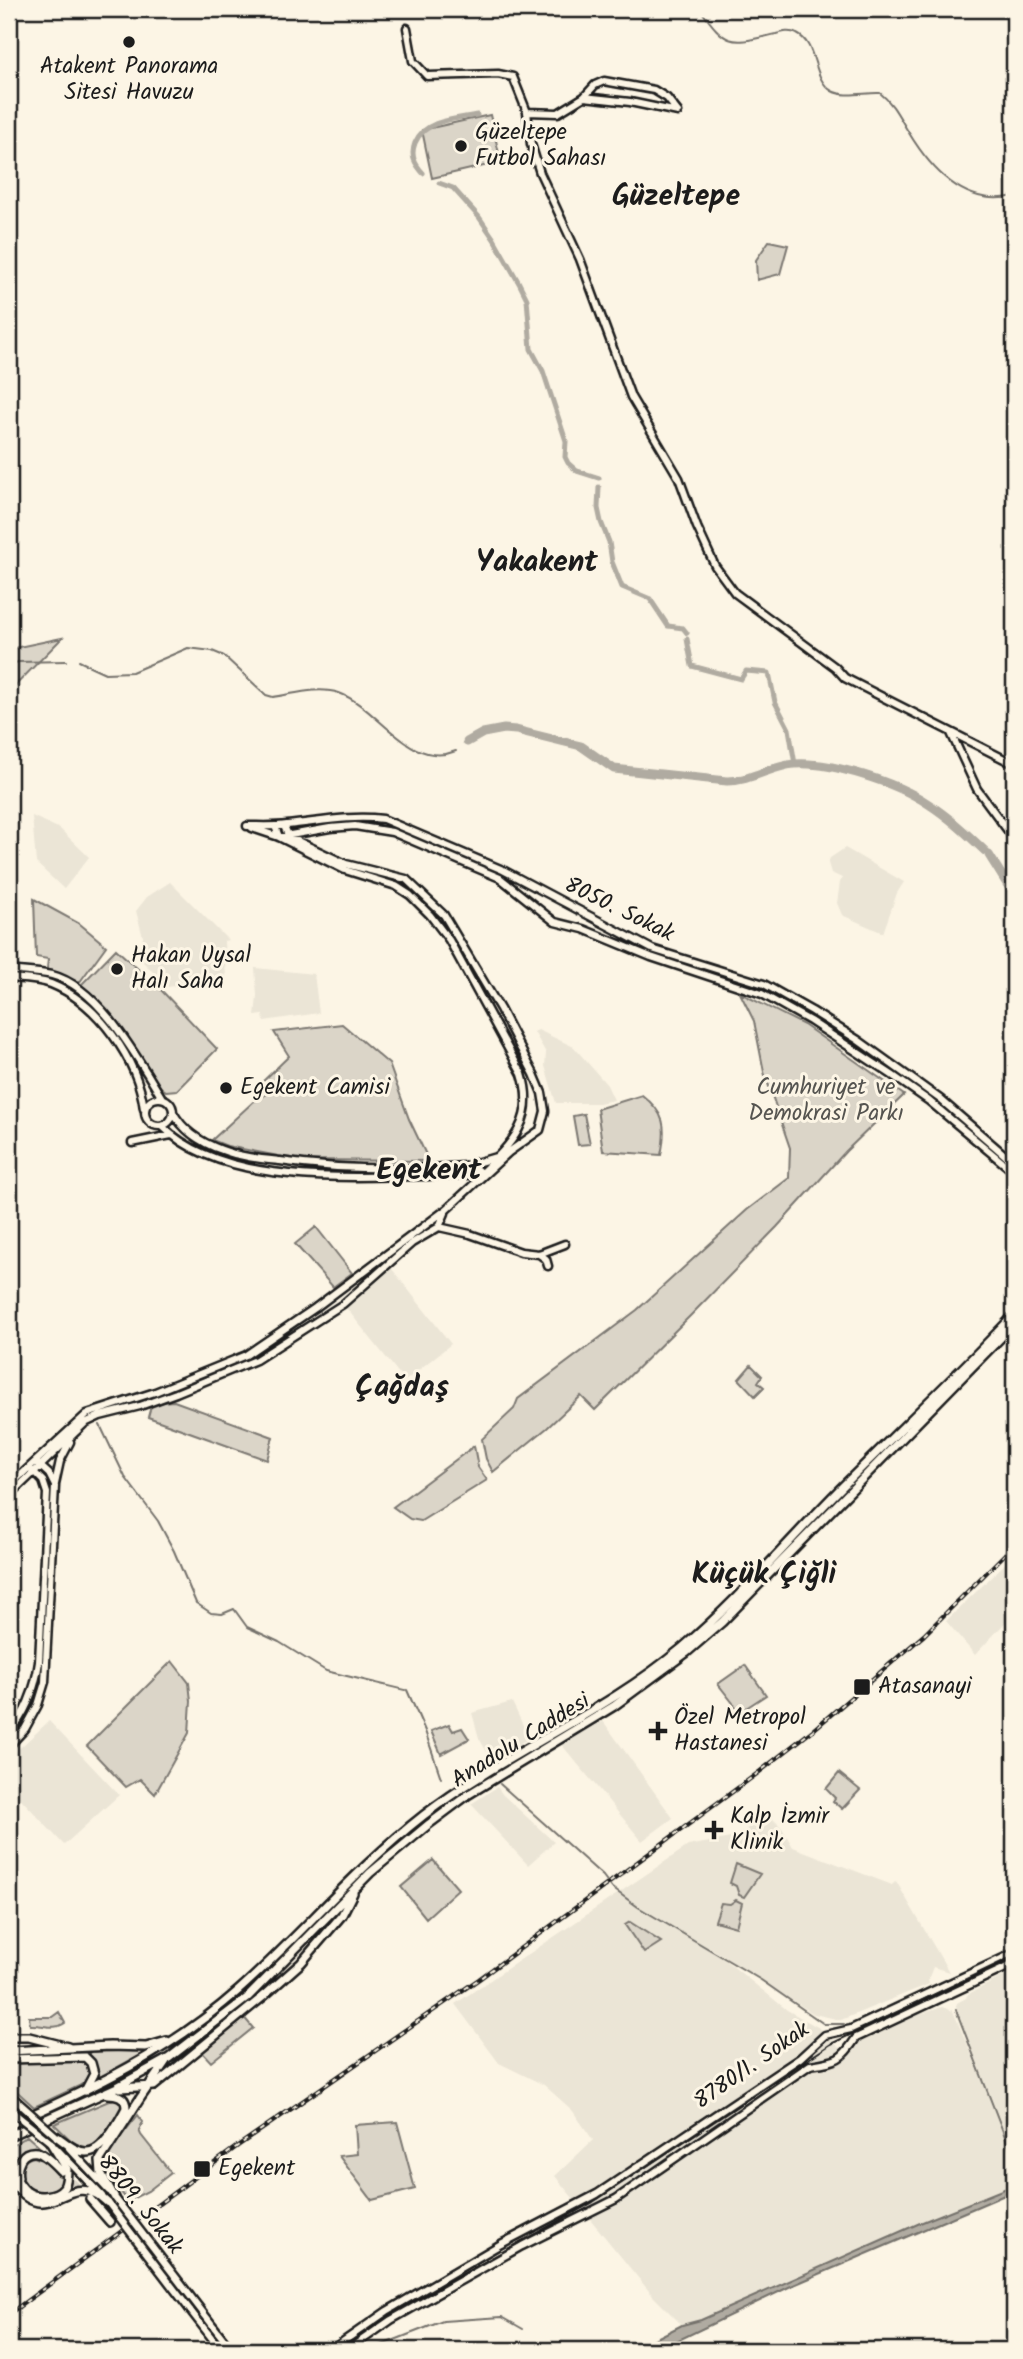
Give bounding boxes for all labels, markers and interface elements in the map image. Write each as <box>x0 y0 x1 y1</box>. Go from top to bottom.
marker: Atakent Panorama Sitesi Havuzu <box>121 34 137 50</box>
place label: Atakent Panorama Sitesi Havuzu <box>40 49 218 111</box>
place label: Güzeltepe Futbol Sahası <box>475 115 606 177</box>
marker: Güzeltepe Futbol Sahası <box>453 138 469 154</box>
district label: Güzeltepe <box>612 173 740 221</box>
district label: Yakakent <box>476 539 598 587</box>
street label: 8050. Sokak <box>558 868 680 952</box>
place label: Hakan Uysal Halı Saha <box>131 938 251 1000</box>
marker: Hakan Uysal Halı Saha <box>109 961 125 977</box>
place label: Egekent Camisi <box>240 1070 391 1106</box>
park label: Cumhuriyet ve Demokrasi Parkı <box>748 1070 904 1132</box>
marker: Egekent Camisi <box>218 1080 234 1096</box>
district label: Egekent <box>376 1147 482 1195</box>
district label: Çağdaş <box>355 1364 449 1412</box>
district label: Küçük Çiğli <box>692 1551 837 1599</box>
place label: Atasanayi <box>878 1669 973 1705</box>
marker: Atasanayi <box>852 1677 872 1697</box>
street label: Anadolu Caddesi <box>444 1683 599 1798</box>
place label: Özel Metropol Hastanesi <box>674 1700 806 1762</box>
marker: Özel Metropol Hastanesi <box>648 1721 668 1741</box>
place label: Kalp İzmir Klinik <box>730 1799 830 1861</box>
marker: Kalp İzmir Klinik <box>704 1820 724 1840</box>
street label: 8780/1. Sokak <box>686 2012 818 2119</box>
street label: 8809. Sokak <box>88 2147 192 2263</box>
place label: Egekent <box>218 2151 296 2187</box>
marker: Egekent <box>192 2159 212 2179</box>

